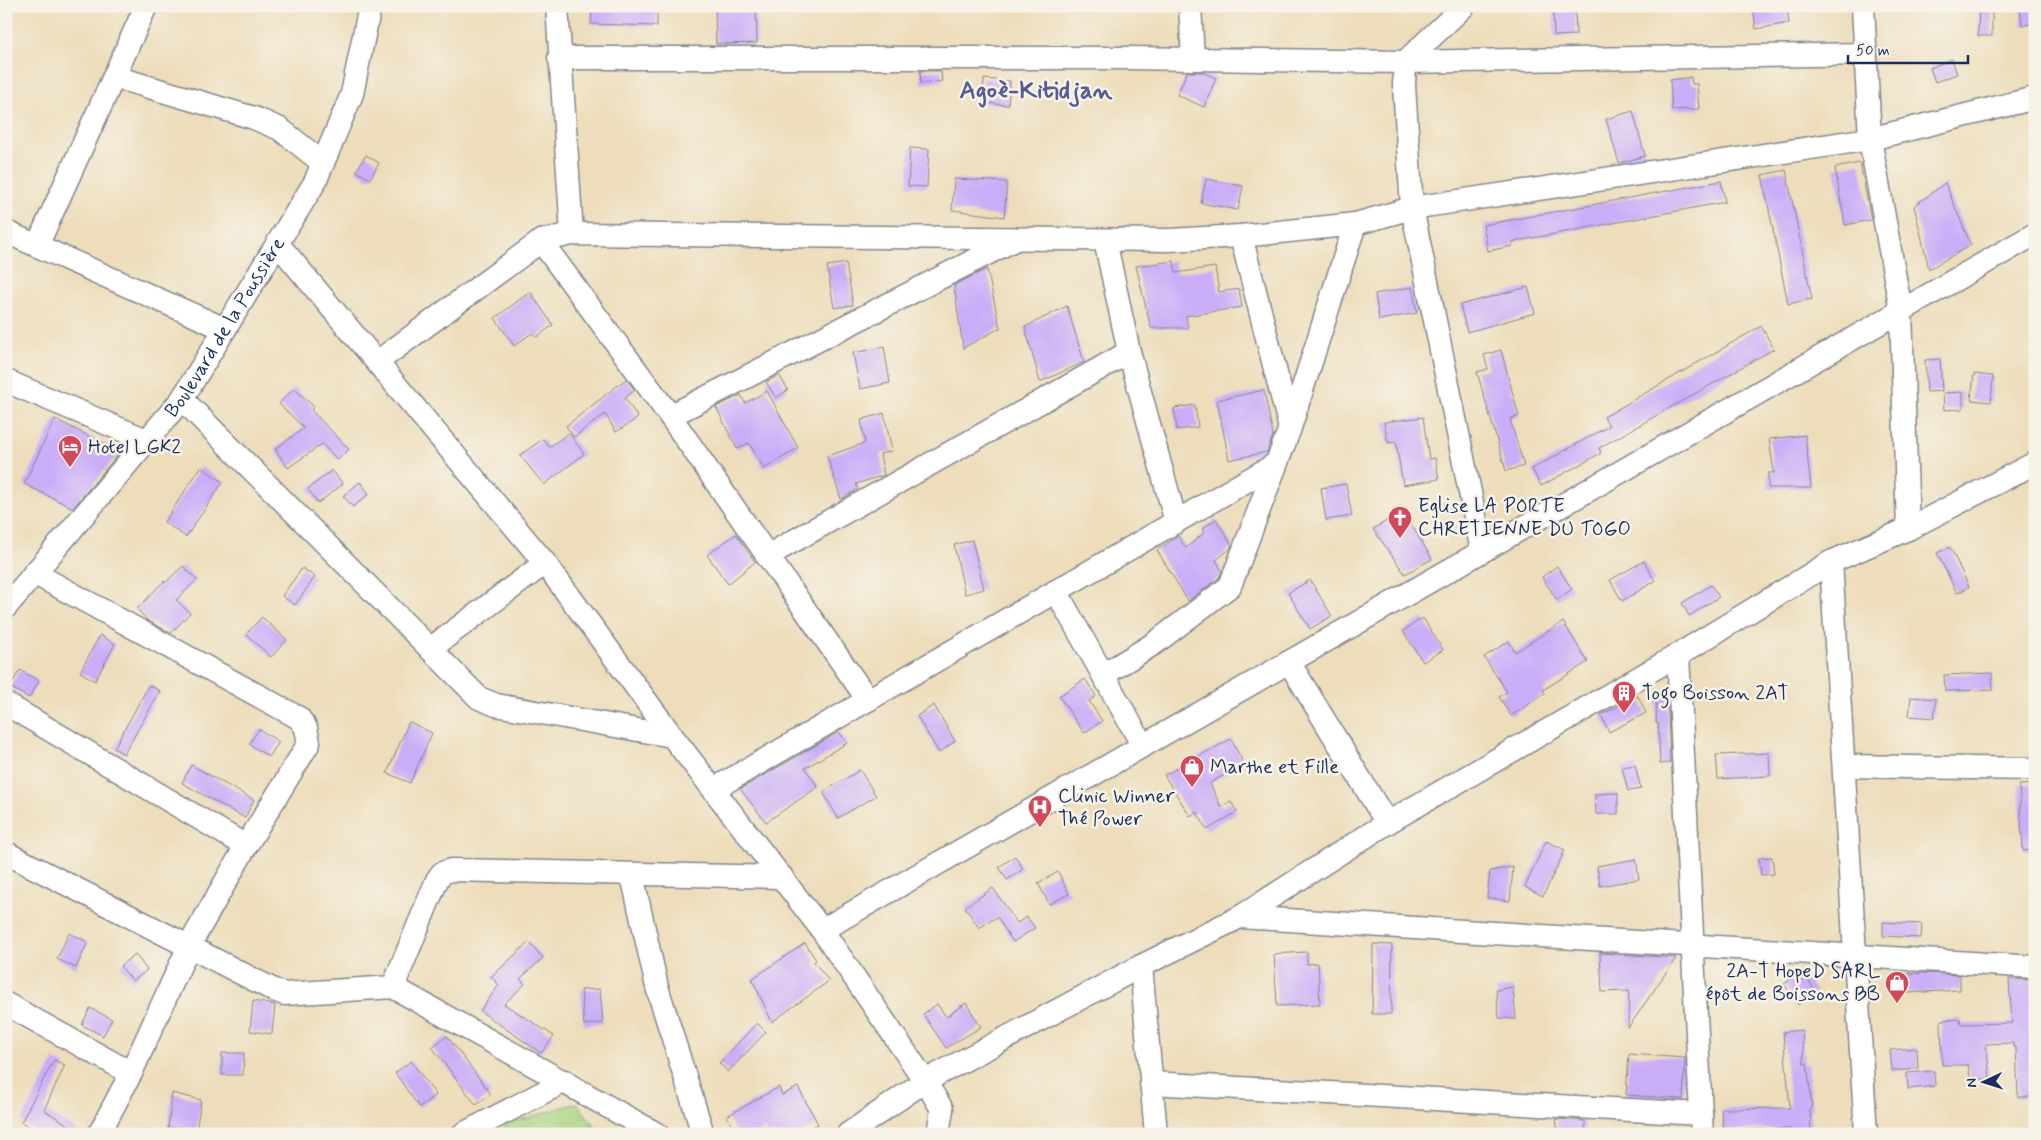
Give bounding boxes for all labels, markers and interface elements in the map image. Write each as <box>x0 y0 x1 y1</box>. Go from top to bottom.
scale bar <box>1848 32 1968 64</box>
text: 50 m <box>1856 41 1890 61</box>
district label: Agoè-Kitidjan <box>960 75 1113 108</box>
street label: Boulevard de la Poussière <box>159 232 292 423</box>
hotel icon: Hotel LGK2 <box>57 434 83 468</box>
place label: Hotel LGK2 <box>88 434 181 461</box>
place label: Eglise LA PORTE CHRETIENNE DU TOGO <box>1418 493 1631 543</box>
church icon: Eglise LA PORTE CHRETIENNE DU TOGO <box>1387 505 1413 539</box>
building icon: Togo Boisson 2AT <box>1611 680 1637 714</box>
place label: Togo Boisson 2AT <box>1642 680 1789 709</box>
shop icon: Marthe et Fille <box>1179 754 1205 788</box>
place label: Marthe et Fille <box>1210 754 1339 781</box>
place label: Clinic Winner Thé Power <box>1058 783 1175 833</box>
hospital icon: Clinic Winner Thé Power <box>1027 794 1053 828</box>
place label: 2A-T HopeD SARL épôt de Boissons BB <box>1705 958 1881 1008</box>
shop icon: 2A-T HopeD SARL épôt de Boissons BB <box>1884 970 1910 1004</box>
north arrow <box>1958 1058 2008 1108</box>
text: N <box>1963 1078 1981 1088</box>

